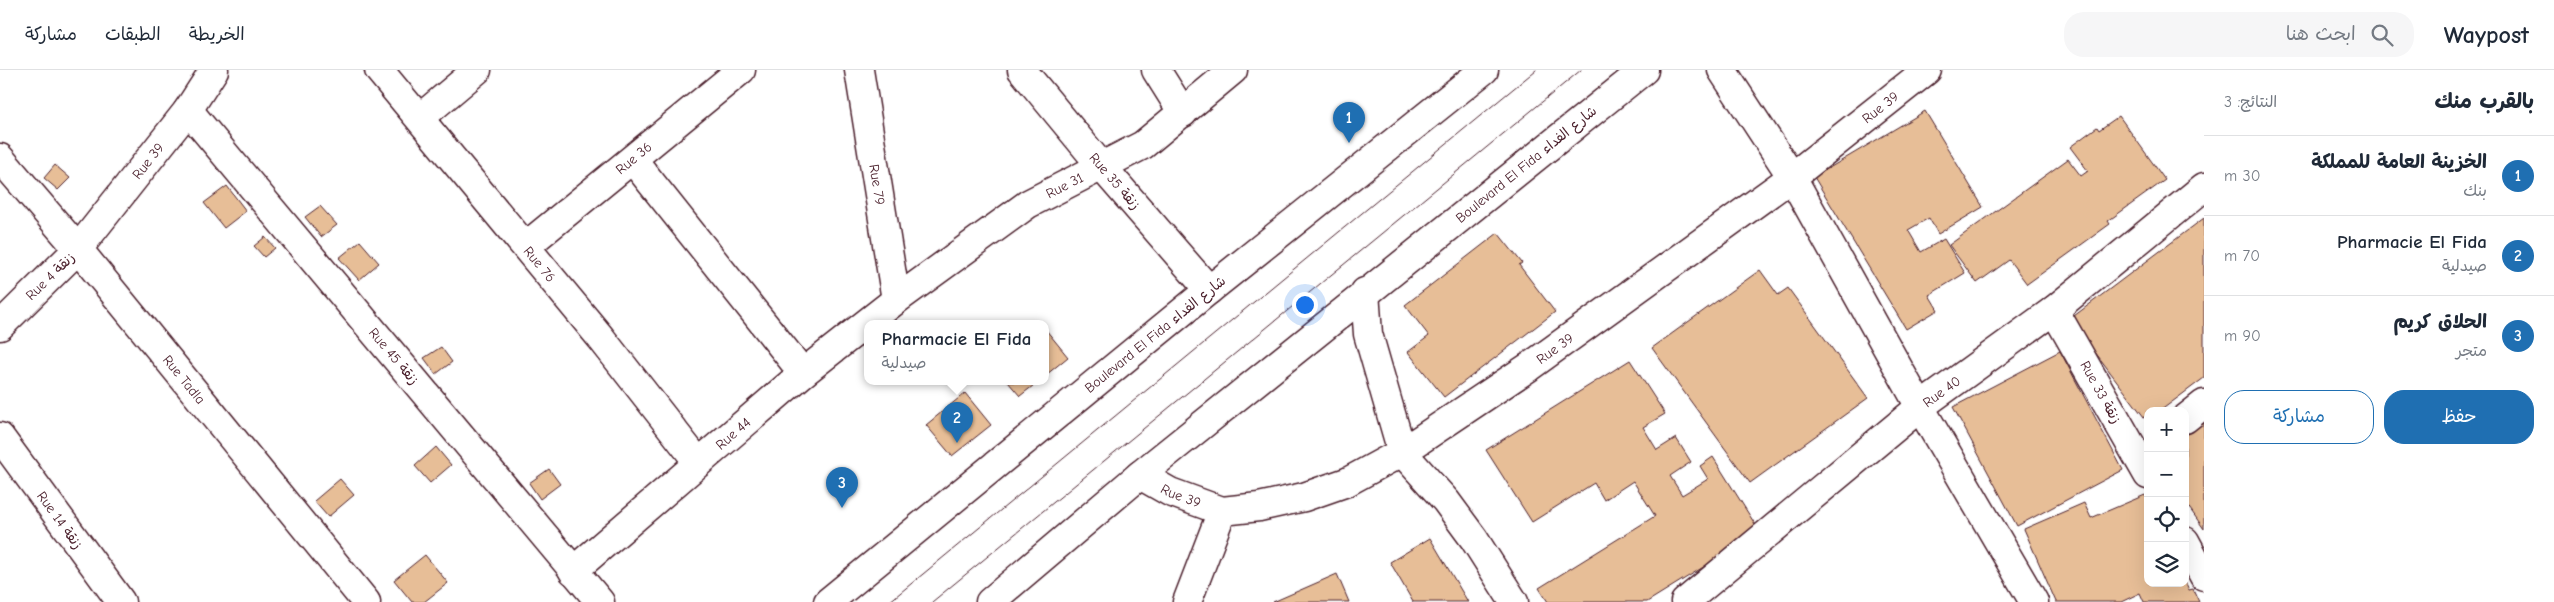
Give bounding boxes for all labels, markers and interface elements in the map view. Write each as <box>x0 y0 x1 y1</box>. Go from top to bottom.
search box <box>2064 12 2414 57</box>
icon: search <box>2368 21 2396 49</box>
text: Waypost <box>2444 21 2529 49</box>
text: ابحث هنا <box>2286 23 2356 45</box>
text: مشاركة <box>25 24 77 45</box>
text: الطبقات <box>105 24 161 45</box>
text: الخريطة <box>189 24 245 45</box>
street label: Rue 39 <box>1859 88 1902 127</box>
text: بالقرب منك <box>2434 89 2534 113</box>
text: النتائج: 3 <box>2224 93 2277 111</box>
pin: 1 <box>1333 102 1365 143</box>
street label: Boulevard El Fida شارع الفداء <box>1452 102 1601 227</box>
street label: Rue 36 <box>612 138 655 178</box>
street label: Rue 39 <box>129 140 168 183</box>
street label: Rue 35 زنقة <box>1085 150 1144 213</box>
text: الخزينة العامة للمملكة <box>2311 151 2487 173</box>
street label: Rue 79 <box>865 163 889 206</box>
text: 30 m <box>2224 167 2260 185</box>
text: 1 <box>2515 167 2521 185</box>
street label: Rue 31 <box>1043 169 1086 202</box>
text: بنك <box>2463 182 2487 200</box>
text: Pharmacie El Fida <box>2337 231 2487 253</box>
street label: Rue 76 <box>520 243 559 286</box>
text: 70 m <box>2224 247 2260 265</box>
text: 2 <box>2514 247 2522 265</box>
street label: Rue 4 زنقة <box>22 249 78 304</box>
text: صيدلية <box>2442 257 2487 275</box>
street label: Boulevard El Fida شارع الفداء <box>1081 272 1230 397</box>
your location <box>1292 292 1318 318</box>
text: الحلاق كريم <box>2394 311 2487 333</box>
popup <box>864 320 1049 385</box>
street label: Rue 45 زنقة <box>365 324 422 388</box>
text: 90 m <box>2224 327 2261 345</box>
text: 3 <box>2514 327 2522 345</box>
text: Pharmacie El Fida <box>881 328 1032 350</box>
street label: Rue 39 <box>1533 330 1577 368</box>
text: متجر <box>2456 342 2487 360</box>
street label: Rue Tadla <box>159 352 209 408</box>
text: صيدلية <box>881 354 926 372</box>
street label: Rue 33 زنقة <box>2076 358 2125 427</box>
street label: Rue 40 <box>1920 372 1964 411</box>
button: مشاركة <box>2224 390 2374 444</box>
button: حفظ <box>2384 390 2534 444</box>
pin: 2 <box>941 402 973 443</box>
map controls <box>2144 407 2189 587</box>
button: + <box>2144 407 2189 452</box>
street label: Rue 44 <box>712 414 754 453</box>
button: − <box>2144 452 2189 497</box>
pin: 3 <box>826 467 858 508</box>
street label: Rue 39 <box>1157 480 1203 512</box>
street label: Rue 14 زنقة <box>33 488 86 552</box>
button: locate <box>2144 497 2189 542</box>
button: layers <box>2144 542 2189 587</box>

